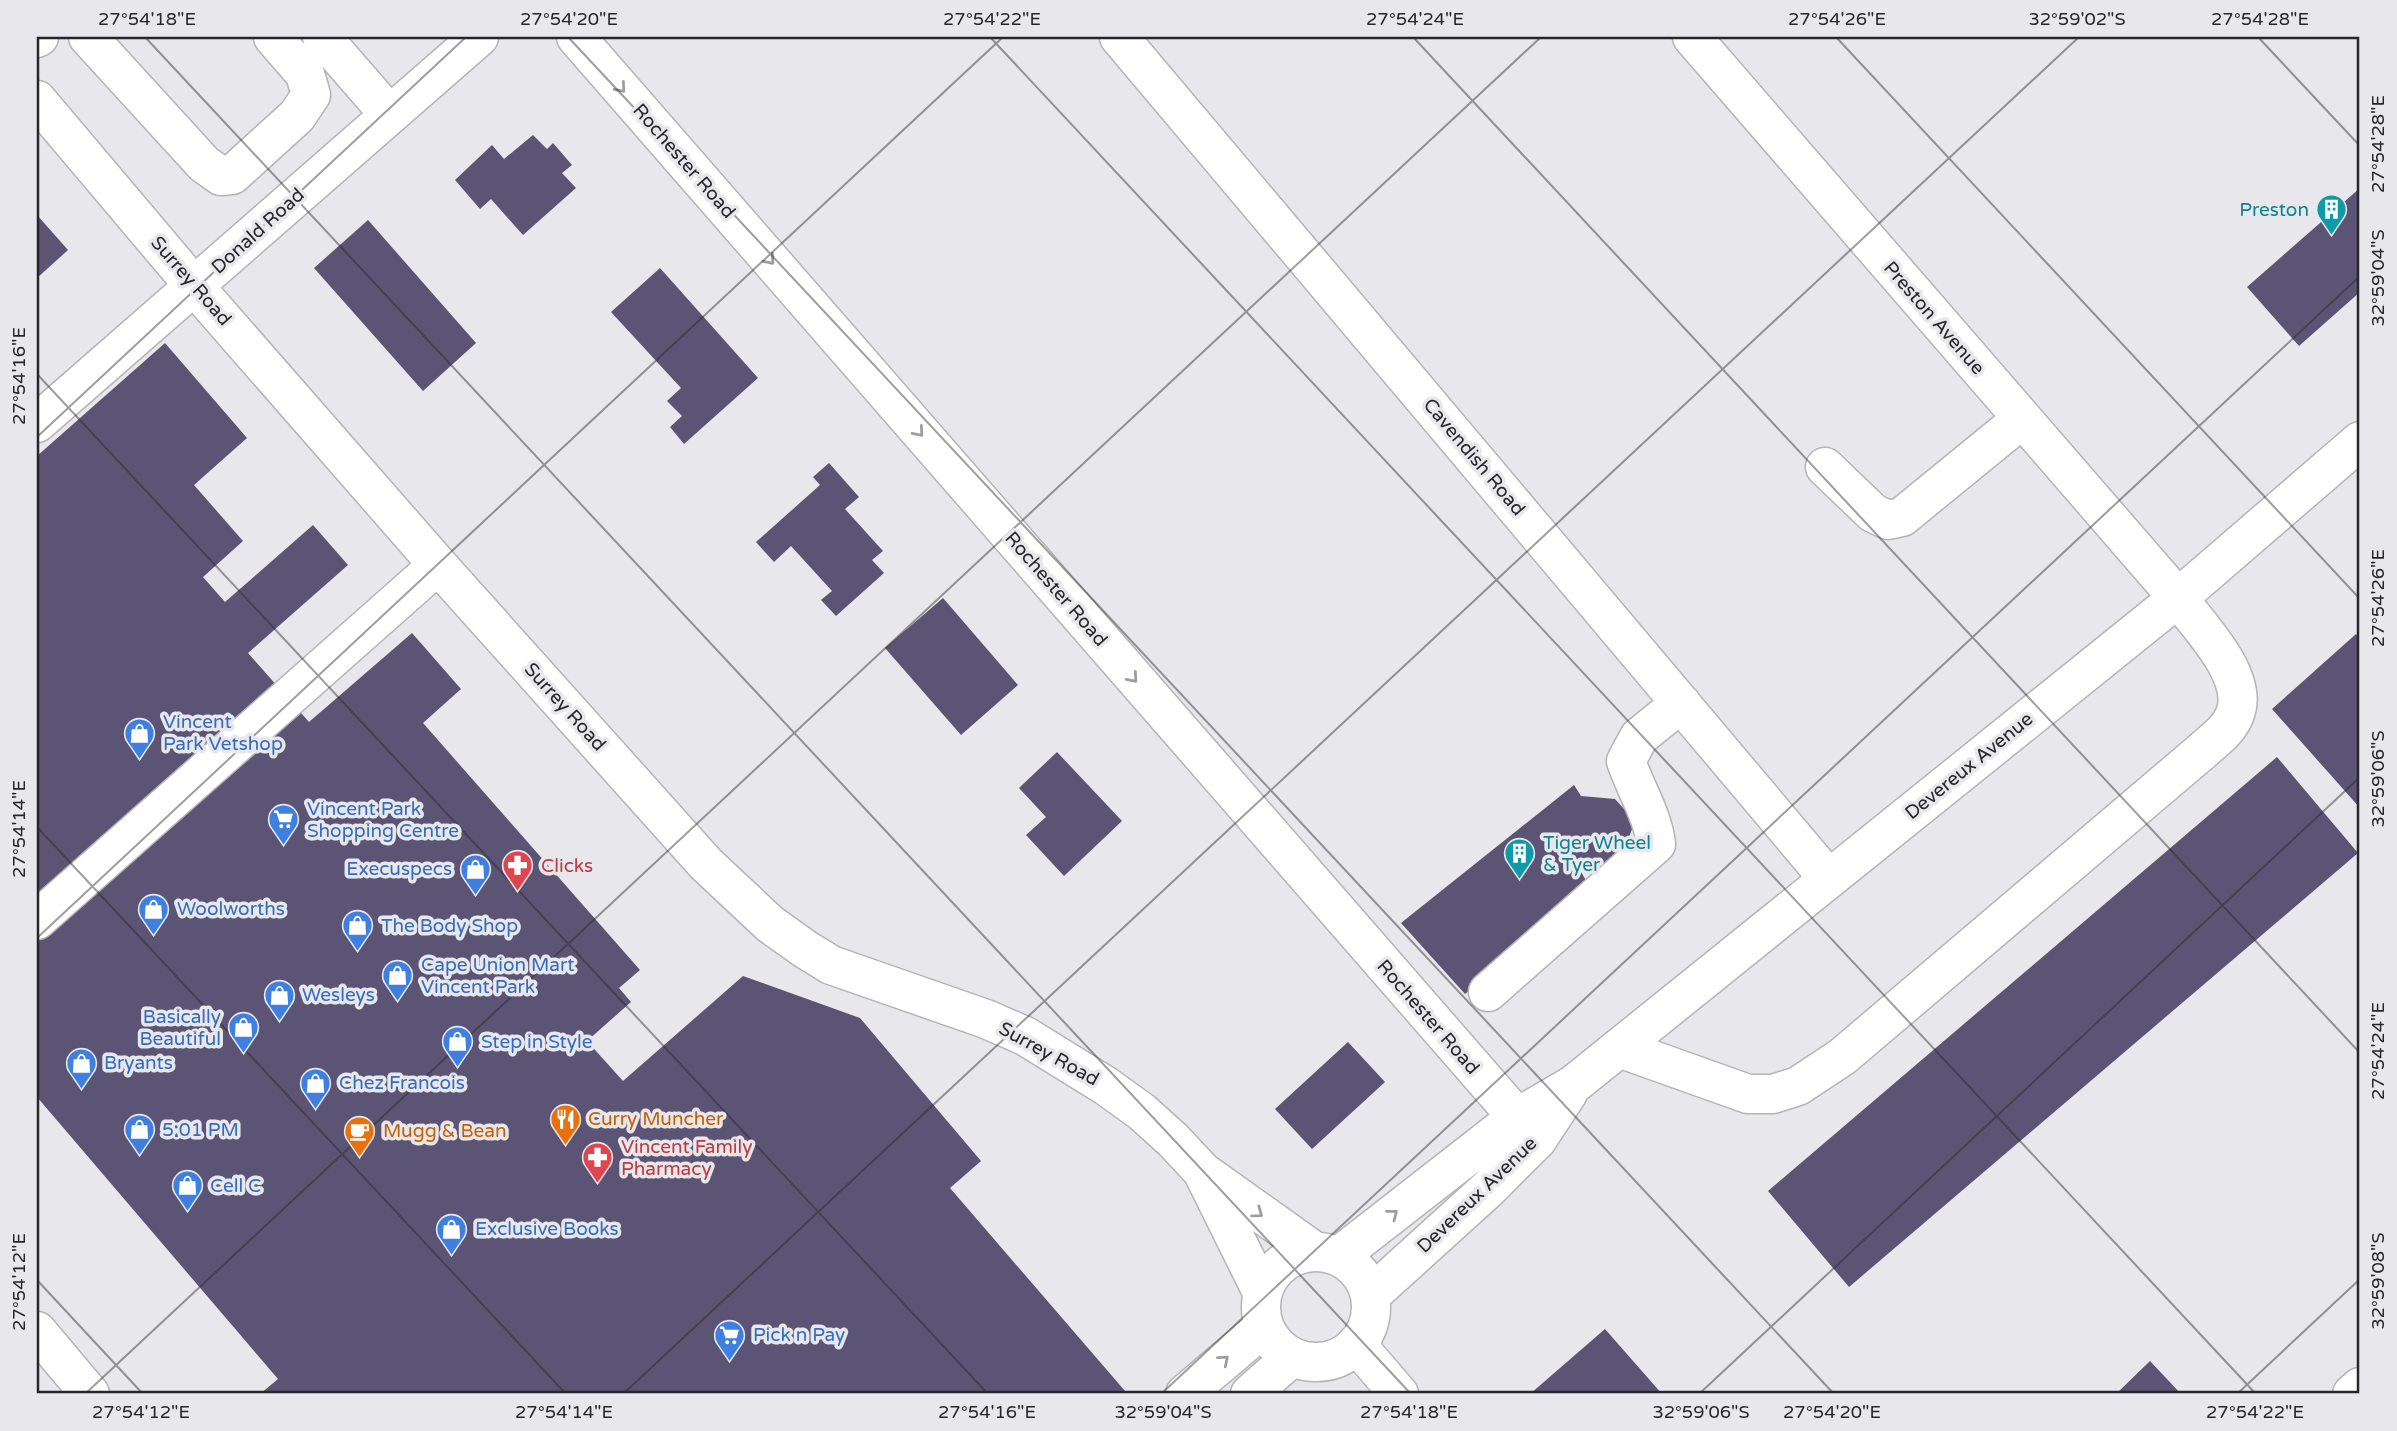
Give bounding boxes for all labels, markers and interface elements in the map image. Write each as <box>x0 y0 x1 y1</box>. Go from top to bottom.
text: 27°54'18"E <box>98 8 196 30</box>
text: 27°54'20"E <box>520 8 618 30</box>
text: 27°54'22"E <box>943 8 1041 30</box>
text: 27°54'24"E <box>1366 8 1464 30</box>
text: 27°54'26"E <box>1788 8 1886 30</box>
text: 32°59'02"S <box>2028 8 2126 30</box>
text: 27°54'28"E <box>2211 8 2309 30</box>
one-way arrow <box>613 80 625 93</box>
text: 27°54'28"E <box>2367 95 2389 193</box>
street label: Rochester Road <box>628 99 740 223</box>
street label: Donald Road <box>207 184 309 278</box>
building icon: Preston <box>2315 193 2349 237</box>
place label: Preston <box>2239 199 2309 221</box>
text: 32°59'04"S <box>2367 229 2389 327</box>
street label: Surrey Road <box>146 232 236 330</box>
one-way arrow <box>762 252 774 265</box>
street label: Preston Avenue <box>1879 257 1989 379</box>
text: 27°54'16"E <box>8 327 30 425</box>
street label: Cavendish Road <box>1419 394 1529 520</box>
one-way arrow <box>911 424 923 437</box>
street label: Rochester Road <box>1000 527 1112 651</box>
text: 27°54'26"E <box>2367 549 2389 647</box>
street label: Surrey Road <box>520 658 610 756</box>
one-way arrow <box>1125 669 1137 682</box>
street label: Devereux Avenue <box>1901 708 2037 824</box>
place label: Vincent Park Vetshop <box>163 711 283 755</box>
shop icon: Vincent Park Vetshop <box>123 716 157 760</box>
text: 32°59'06"S <box>2367 730 2389 828</box>
text: 27°54'14"E <box>8 780 30 878</box>
place label: Vincent Park Shopping Centre <box>307 798 459 842</box>
supermarket icon: Vincent Park Shopping Centre <box>267 803 301 847</box>
place label: Tiger Wheel & Tyer <box>1543 832 1651 876</box>
building icon: Tiger Wheel & Tyer <box>1503 837 1537 881</box>
pharmacy icon: Clicks <box>501 849 535 893</box>
shop icon: Execuspecs <box>458 852 492 896</box>
place label: Clicks <box>541 855 593 877</box>
place label: Execuspecs <box>346 858 452 880</box>
shop icon: Woolworths <box>137 892 171 936</box>
place label: Woolworths <box>177 898 285 920</box>
shop icon: The Body Shop <box>341 909 375 953</box>
place label: The Body Shop <box>381 915 518 937</box>
place label: Cape Union Mart Vincent Park <box>421 954 575 998</box>
street label: Rochester Road <box>1372 955 1484 1079</box>
shop icon: Cape Union Mart Vincent Park <box>381 959 415 1003</box>
shop icon: Wesleys <box>262 978 296 1022</box>
place label: Wesleys <box>302 984 375 1006</box>
text: 27°54'24"E <box>2367 1002 2389 1100</box>
place label: Basically Beautiful <box>139 1006 221 1050</box>
shop icon: Basically Beautiful <box>227 1011 261 1055</box>
street label: Surrey Road <box>995 1017 1103 1091</box>
shop icon: Step in Style <box>441 1025 475 1069</box>
place label: Step in Style <box>481 1031 592 1053</box>
shop icon: Bryants <box>64 1046 98 1090</box>
place label: Bryants <box>104 1052 173 1074</box>
shop icon: Chez Francois <box>299 1066 333 1110</box>
place label: Chez Francois <box>339 1072 465 1094</box>
restaurant icon: Curry Muncher <box>548 1102 582 1146</box>
place label: Curry Muncher <box>588 1108 724 1130</box>
shop icon: 5:01 PM <box>122 1113 156 1157</box>
cafe icon: Mugg & Bean <box>343 1114 377 1158</box>
place label: 5:01 PM <box>162 1119 239 1141</box>
place label: Mugg & Bean <box>383 1120 507 1142</box>
street label: Devereux Avenue <box>1413 1132 1541 1258</box>
place label: Vincent Family Pharmacy <box>621 1136 753 1180</box>
pharmacy icon: Vincent Family Pharmacy <box>581 1141 615 1185</box>
shop icon: Cell C <box>170 1169 204 1213</box>
place label: Cell C <box>210 1175 261 1197</box>
one-way arrow <box>1250 1204 1263 1217</box>
one-way arrow <box>1386 1210 1398 1223</box>
shop icon: Exclusive Books <box>435 1212 469 1256</box>
place label: Exclusive Books <box>475 1218 619 1240</box>
text: 32°59'08"S <box>2367 1232 2389 1330</box>
text: 27°54'12"E <box>8 1233 30 1331</box>
supermarket icon: Pick n Pay <box>713 1318 747 1362</box>
place label: Pick n Pay <box>753 1324 845 1346</box>
one-way arrow <box>1216 1356 1229 1368</box>
text: 27°54'12"E <box>92 1401 190 1423</box>
text: 27°54'14"E <box>515 1401 613 1423</box>
text: 27°54'16"E <box>938 1401 1036 1423</box>
text: 32°59'04"S <box>1114 1401 1212 1423</box>
text: 27°54'18"E <box>1360 1401 1458 1423</box>
text: 32°59'06"S <box>1652 1401 1750 1423</box>
text: 27°54'20"E <box>1783 1401 1881 1423</box>
text: 27°54'22"E <box>2206 1401 2304 1423</box>

